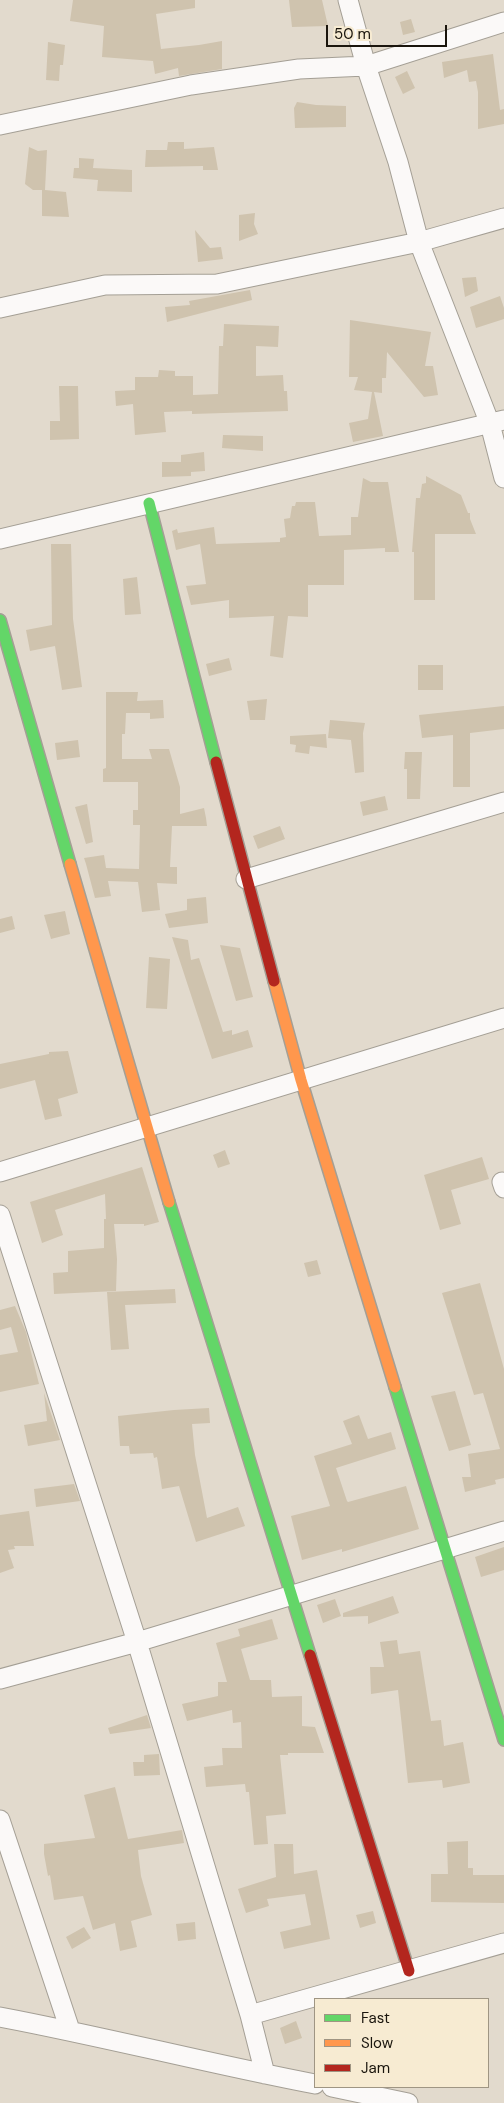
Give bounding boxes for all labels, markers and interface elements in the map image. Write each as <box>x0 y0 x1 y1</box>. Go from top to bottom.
scale bar <box>329 15 450 47</box>
text: 50 m <box>334 24 371 44</box>
legend <box>314 1998 489 2088</box>
text: Fast <box>361 2008 390 2028</box>
text: Slow <box>361 2033 393 2053</box>
text: Jam <box>361 2058 390 2078</box>

